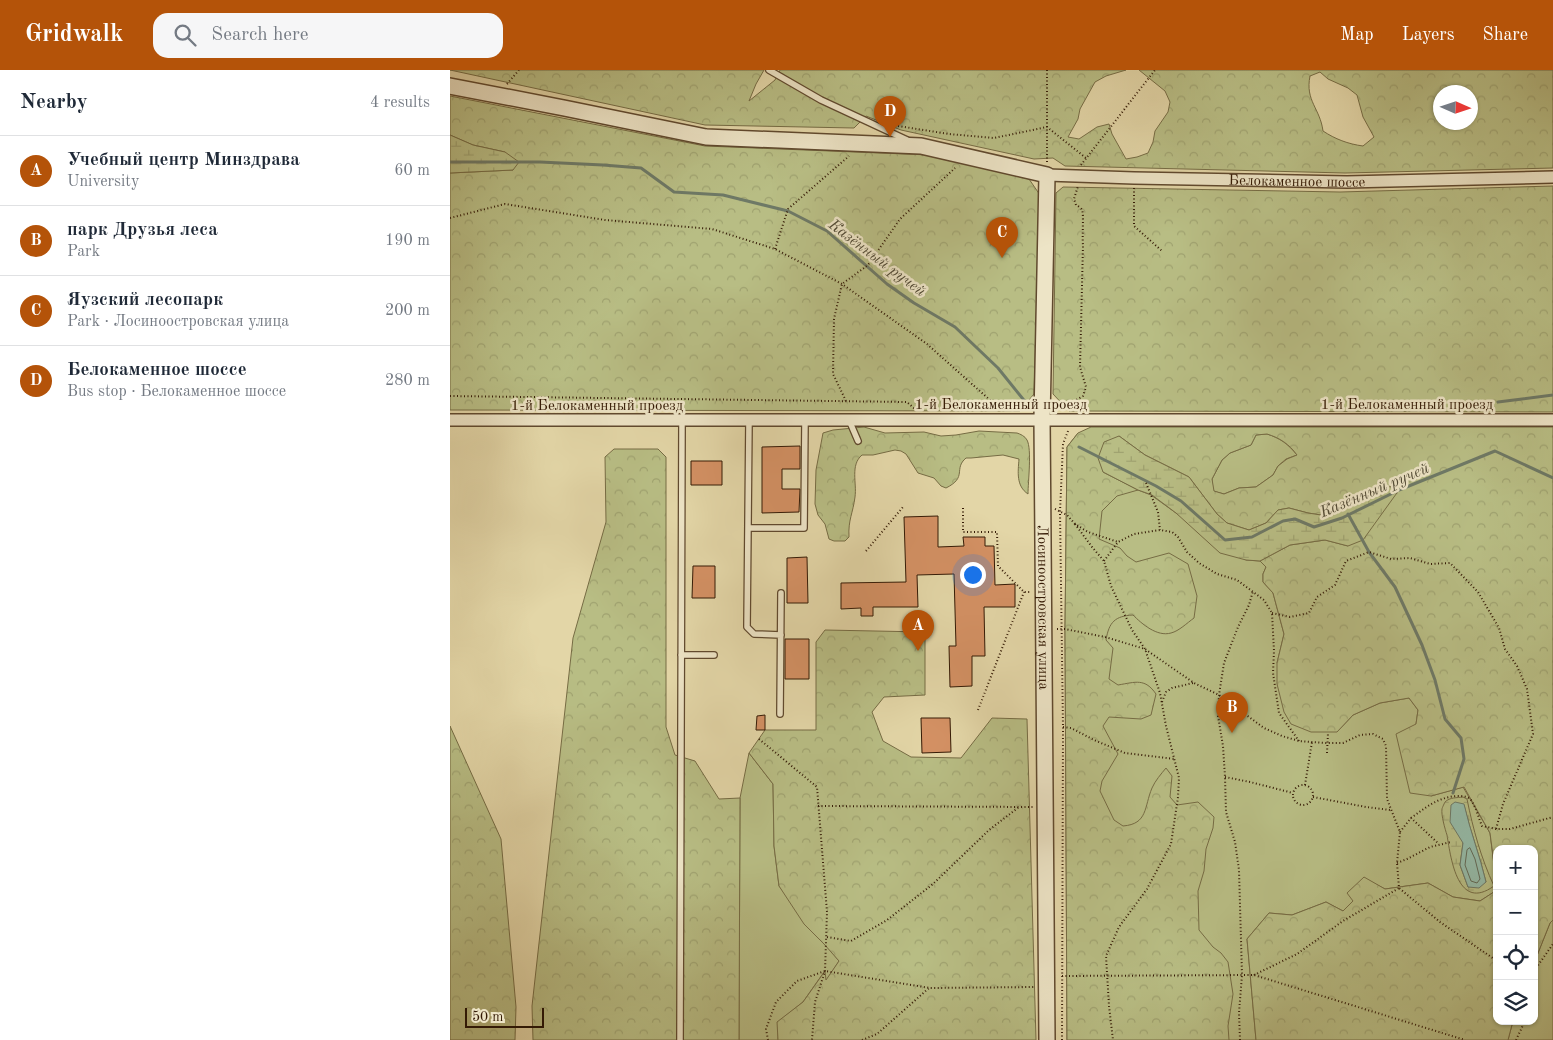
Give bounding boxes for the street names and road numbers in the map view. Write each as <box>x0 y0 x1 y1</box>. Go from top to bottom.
street label: Белокаменное шоссе <box>1228 174 1366 191</box>
street label: 1-й Белокаменный проезд <box>915 398 1088 413</box>
street label: 1-й Белокаменный проезд <box>1321 398 1494 413</box>
street label: 1-й Белокаменный проезд <box>511 399 684 414</box>
street label: Лосиноостровская улица <box>1034 525 1050 691</box>

